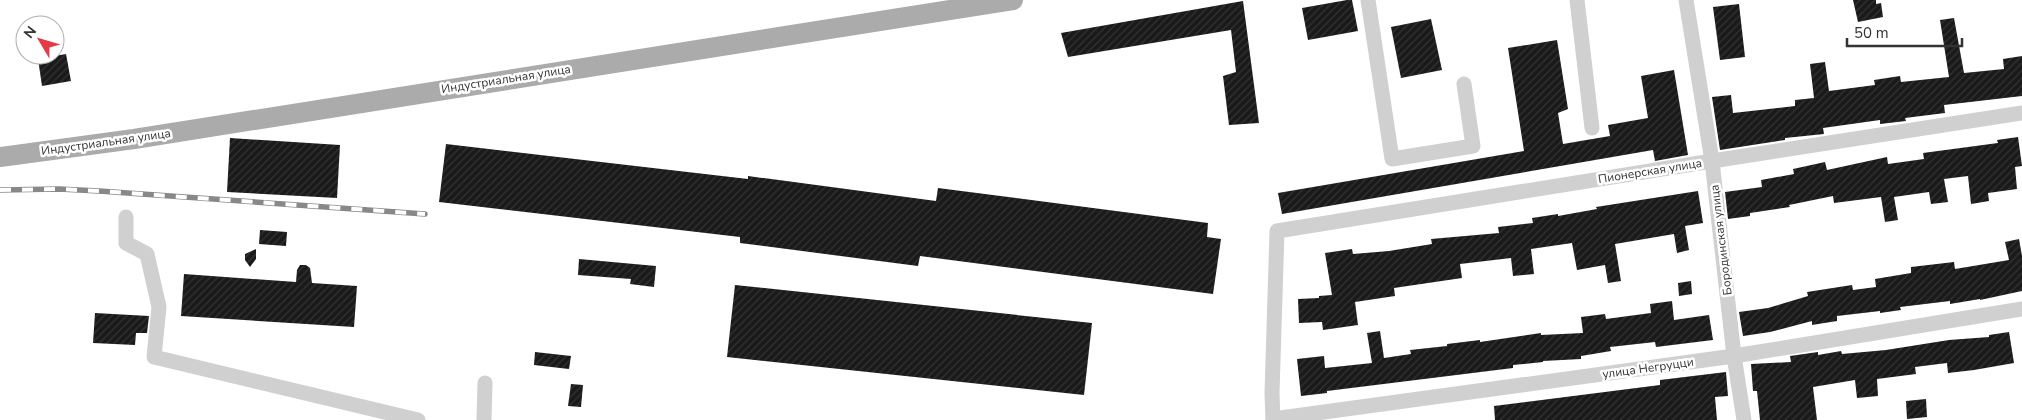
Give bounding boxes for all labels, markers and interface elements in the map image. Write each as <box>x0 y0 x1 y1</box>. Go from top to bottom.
north arrow <box>15 15 65 65</box>
scale bar <box>1847 15 1962 47</box>
text: N <box>19 22 41 42</box>
text: 50 m <box>1854 23 1889 43</box>
street label: Индустриальная улица <box>440 61 572 97</box>
street label: Индустриальная улица <box>40 125 172 159</box>
street label: Пионерская улица <box>1597 155 1703 187</box>
street label: Бородинская улица <box>1706 184 1736 296</box>
street label: улица Негруцци <box>1601 354 1695 382</box>

